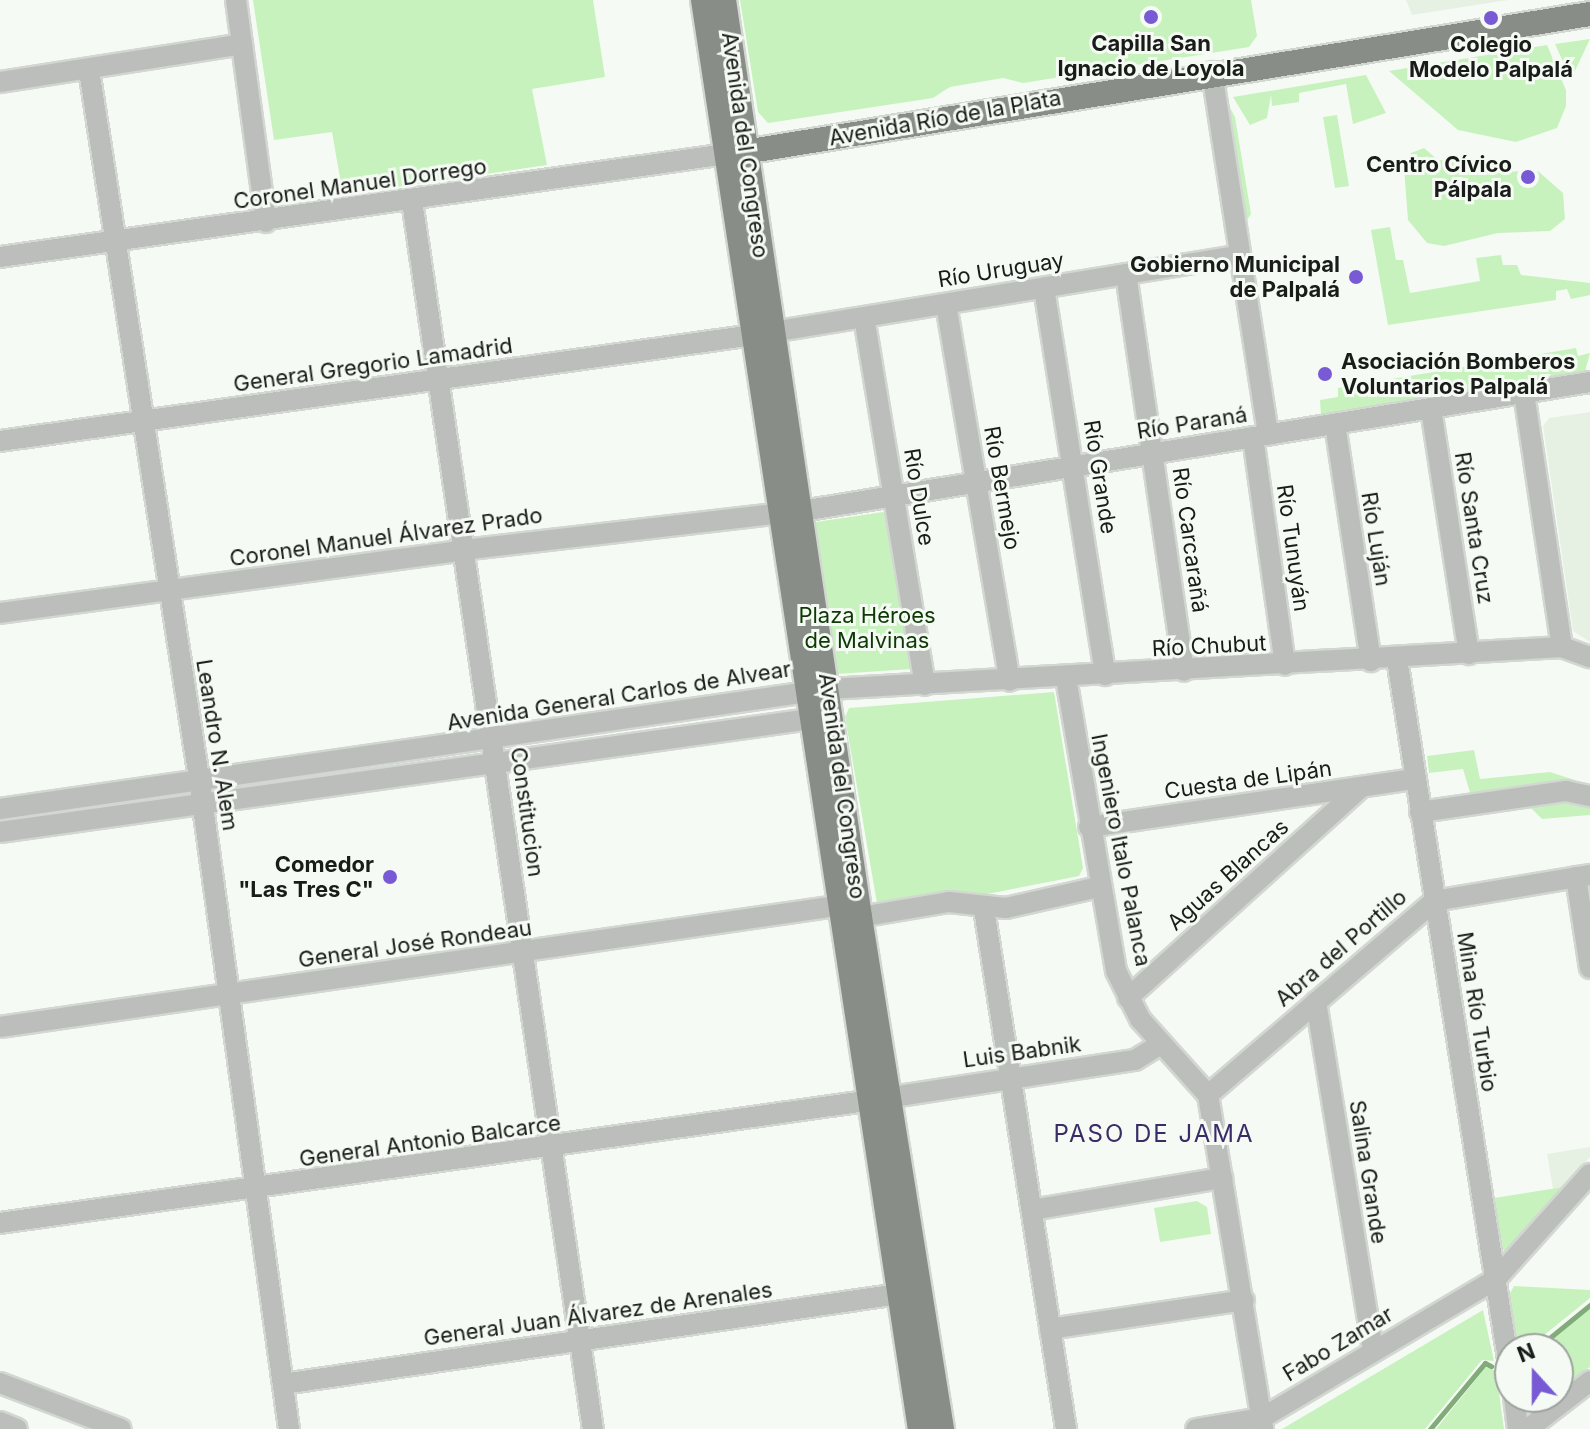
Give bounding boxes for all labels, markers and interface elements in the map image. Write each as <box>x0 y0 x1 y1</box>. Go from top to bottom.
marker: Capilla San Ignacio de Loyola <box>1142 8 1160 26</box>
marker: Colegio Modelo Palpalá <box>1482 9 1500 27</box>
street label: Avenida del Congreso <box>716 30 774 260</box>
place label: Capilla San Ignacio de Loyola <box>1058 30 1244 82</box>
place label: Colegio Modelo Palpalá <box>1409 31 1573 82</box>
street label: Avenida Río de la Plata <box>827 85 1063 151</box>
place label: Centro Cívico Pálpala <box>1366 151 1512 202</box>
street label: Coronel Manuel Dorrego <box>232 153 488 215</box>
marker: Centro Cívico Pálpala <box>1519 168 1537 186</box>
street label: Río Uruguay <box>936 247 1066 293</box>
place label: Gobierno Municipal de Palpalá <box>1130 251 1340 302</box>
marker: Gobierno Municipal de Palpalá <box>1347 268 1365 286</box>
street label: General Gregorio Lamadrid <box>232 332 514 398</box>
place label: Asociación Bomberos Voluntarios Palpalá <box>1341 348 1575 400</box>
marker: Asociación Bomberos Voluntarios Palpalá <box>1316 365 1334 383</box>
street label: Río Paraná <box>1135 401 1249 445</box>
street label: Río Grande <box>1078 418 1122 536</box>
street label: Río Bermejo <box>978 424 1026 552</box>
street label: Río Dulce <box>898 446 940 548</box>
street label: Río Santa Cruz <box>1449 450 1499 606</box>
street label: Río Carcarañá <box>1167 466 1213 614</box>
street label: Río Tunuyán <box>1271 483 1315 613</box>
street label: Río Luján <box>1356 490 1396 588</box>
street label: Coronel Manuel Álvarez Prado <box>228 502 544 572</box>
park label: Plaza Héroes de Malvinas <box>798 602 936 654</box>
street label: Río Chubut <box>1151 630 1267 662</box>
street label: Avenida General Carlos de Alvear <box>445 656 793 736</box>
street label: Leandro N. Alem <box>190 657 244 833</box>
street label: Avenida del Congreso <box>813 671 871 901</box>
street label: Ingeniero Italo Palanca <box>1085 731 1157 969</box>
street label: Constitucion <box>505 745 549 879</box>
street label: Cuesta de Lipán <box>1163 755 1333 805</box>
street label: Aguas Blancas <box>1162 814 1294 936</box>
place label: Comedor "Las Tres C" <box>238 851 374 902</box>
marker: Comedor "Las Tres C" <box>381 868 399 886</box>
street label: Abra del Portillo <box>1270 884 1412 1012</box>
street label: General José Rondeau <box>297 915 533 973</box>
street label: Mina Río Turbio <box>1451 930 1503 1094</box>
street label: Luis Babnik <box>961 1031 1083 1073</box>
street label: Salina Grande <box>1344 1098 1392 1246</box>
street label: General Antonio Balcarce <box>298 1110 562 1172</box>
district label: PASO DE JAMA <box>1053 1120 1255 1148</box>
street label: General Juan Álvarez de Arenales <box>422 1276 774 1352</box>
street label: Fabo Zamar <box>1278 1301 1398 1387</box>
north arrow <box>1494 1333 1574 1413</box>
text: N <box>1514 1337 1539 1368</box>

